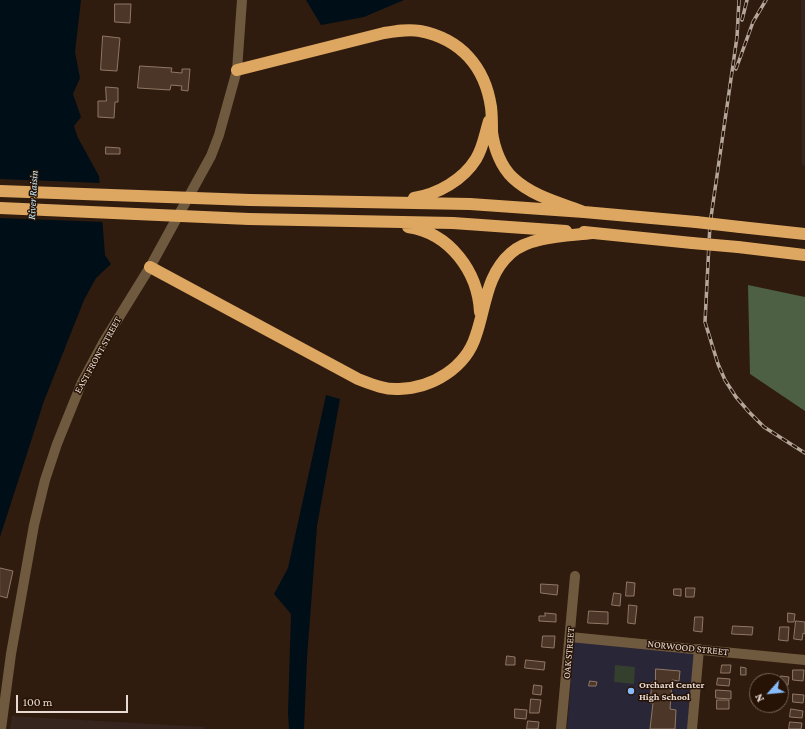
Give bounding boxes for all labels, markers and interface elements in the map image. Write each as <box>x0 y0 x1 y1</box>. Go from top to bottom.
water label: River Raisin <box>25 170 41 220</box>
street label: EAST FRONT STREET <box>72 315 124 395</box>
street label: OAK STREET <box>561 627 577 679</box>
street label: NORWOOD STREET <box>647 638 729 658</box>
north arrow <box>749 673 789 713</box>
place label: Orchard Center High School <box>639 679 704 702</box>
marker: Orchard Center High School <box>626 686 636 696</box>
scale bar <box>18 687 130 713</box>
text: N <box>752 692 766 704</box>
text: 100 m <box>23 695 52 709</box>

